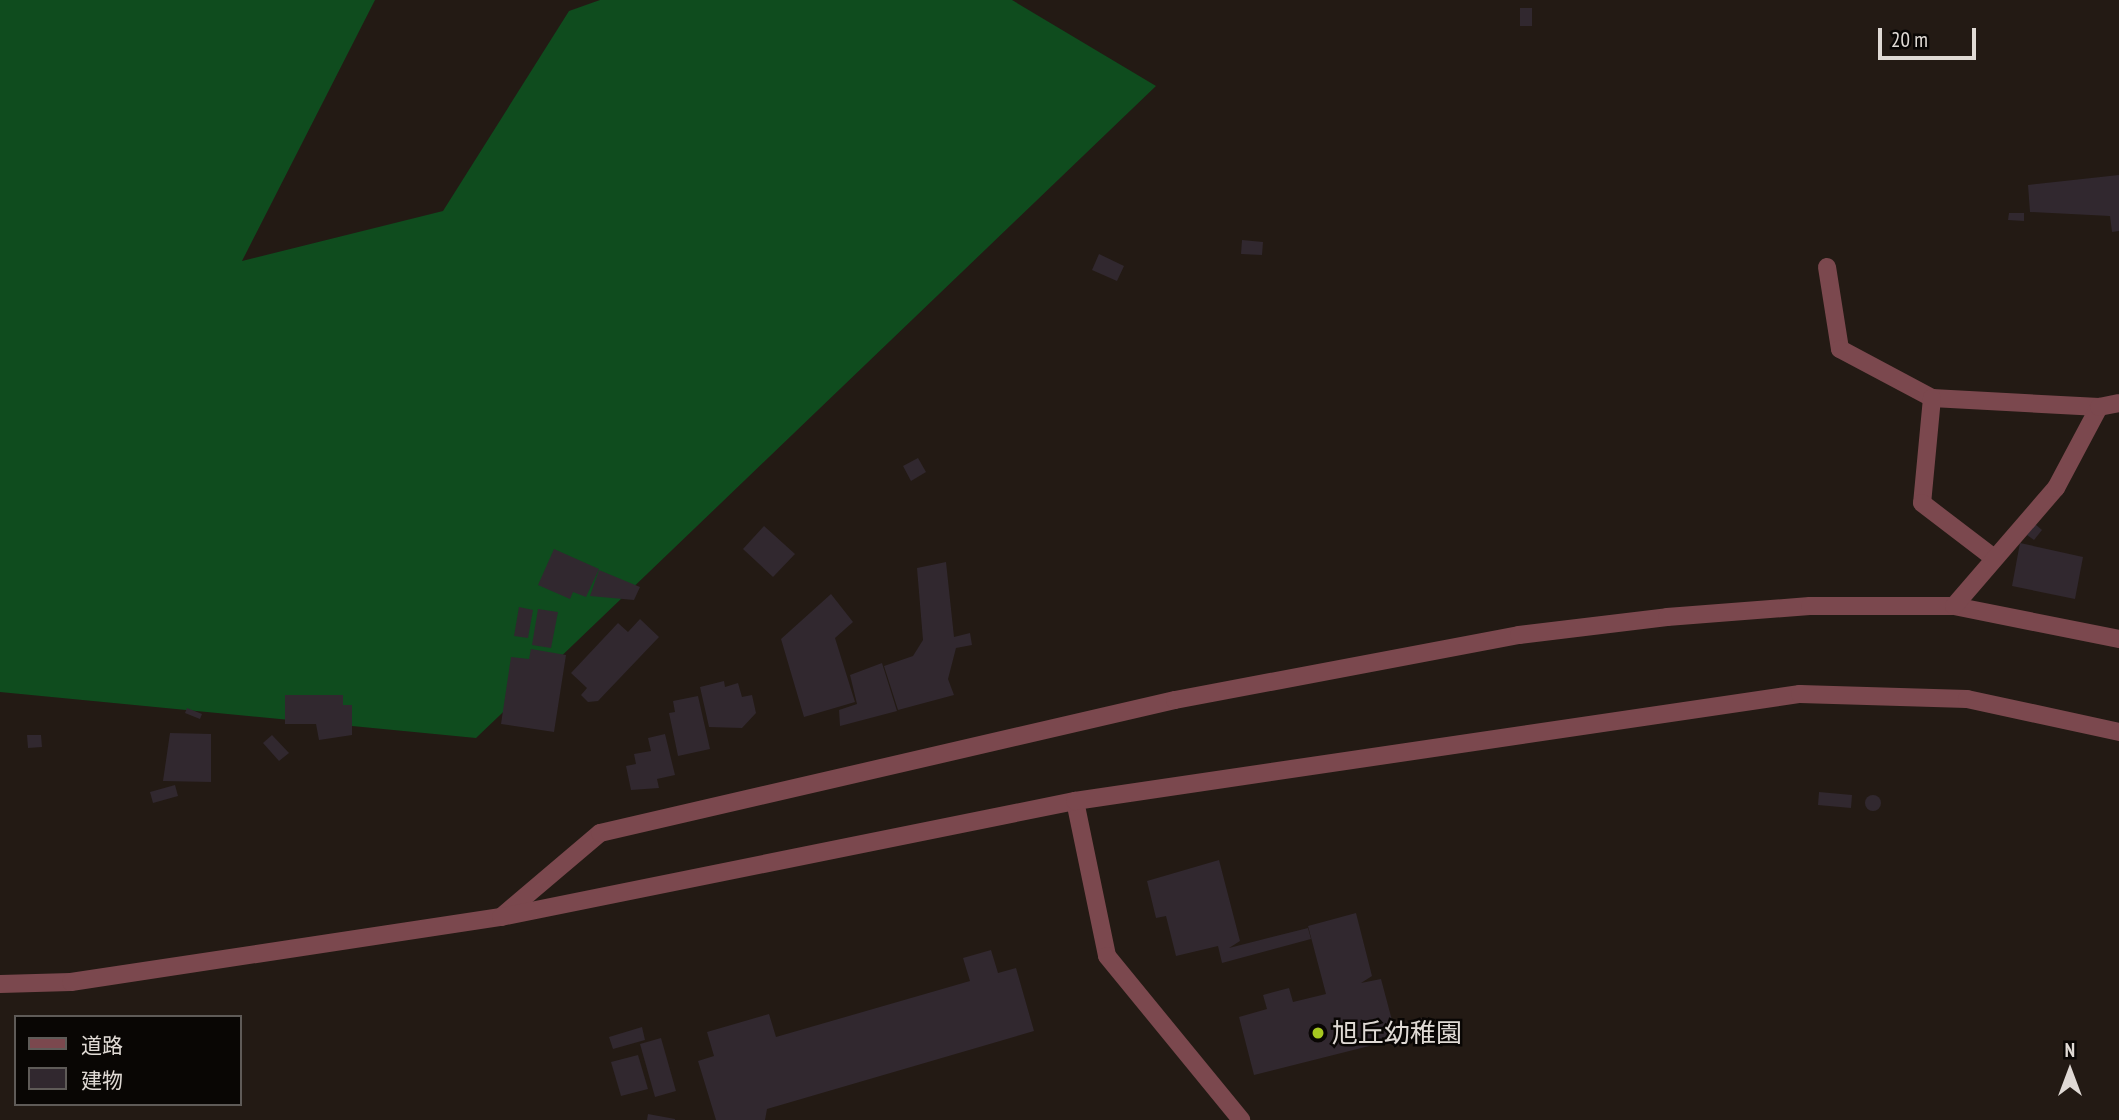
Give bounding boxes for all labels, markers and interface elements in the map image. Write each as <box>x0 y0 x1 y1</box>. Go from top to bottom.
scale bar <box>1881 14 1979 58</box>
text: 20 m <box>1891 26 1928 53</box>
legend <box>14 1015 242 1106</box>
place label: 旭丘幼稚園 <box>1332 1017 1462 1049</box>
marker: 旭丘幼稚園 <box>1310 1025 1326 1041</box>
text: 道路 <box>81 1032 123 1059</box>
north arrow <box>2035 1036 2105 1106</box>
text: N <box>2065 1038 2075 1062</box>
text: 建物 <box>81 1067 123 1094</box>

